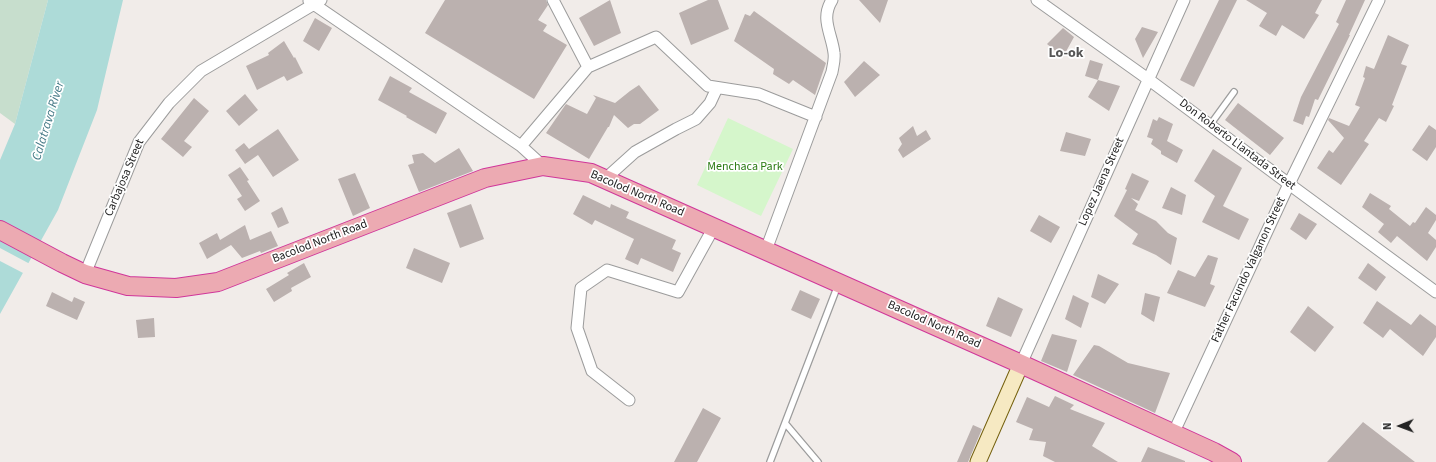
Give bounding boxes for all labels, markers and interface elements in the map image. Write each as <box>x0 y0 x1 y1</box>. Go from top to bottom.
district label: Lo-ok <box>1049 46 1083 62</box>
water label: Calatrava River <box>30 80 68 162</box>
street label: Don Roberto Llantada Street <box>1176 96 1298 194</box>
street label: Lopez Jaena Street <box>1076 136 1128 228</box>
street label: Carbajosa Street <box>102 137 148 219</box>
park label: Menchaca Park <box>707 160 783 174</box>
street label: Bacolod North Road <box>588 168 686 220</box>
street label: Father Facundo Valganon Street <box>1209 195 1289 345</box>
street label: Bacolod North Road <box>270 217 370 267</box>
street label: Bacolod North Road <box>885 298 983 352</box>
north arrow <box>1380 406 1420 446</box>
text: N <box>1380 422 1395 430</box>

